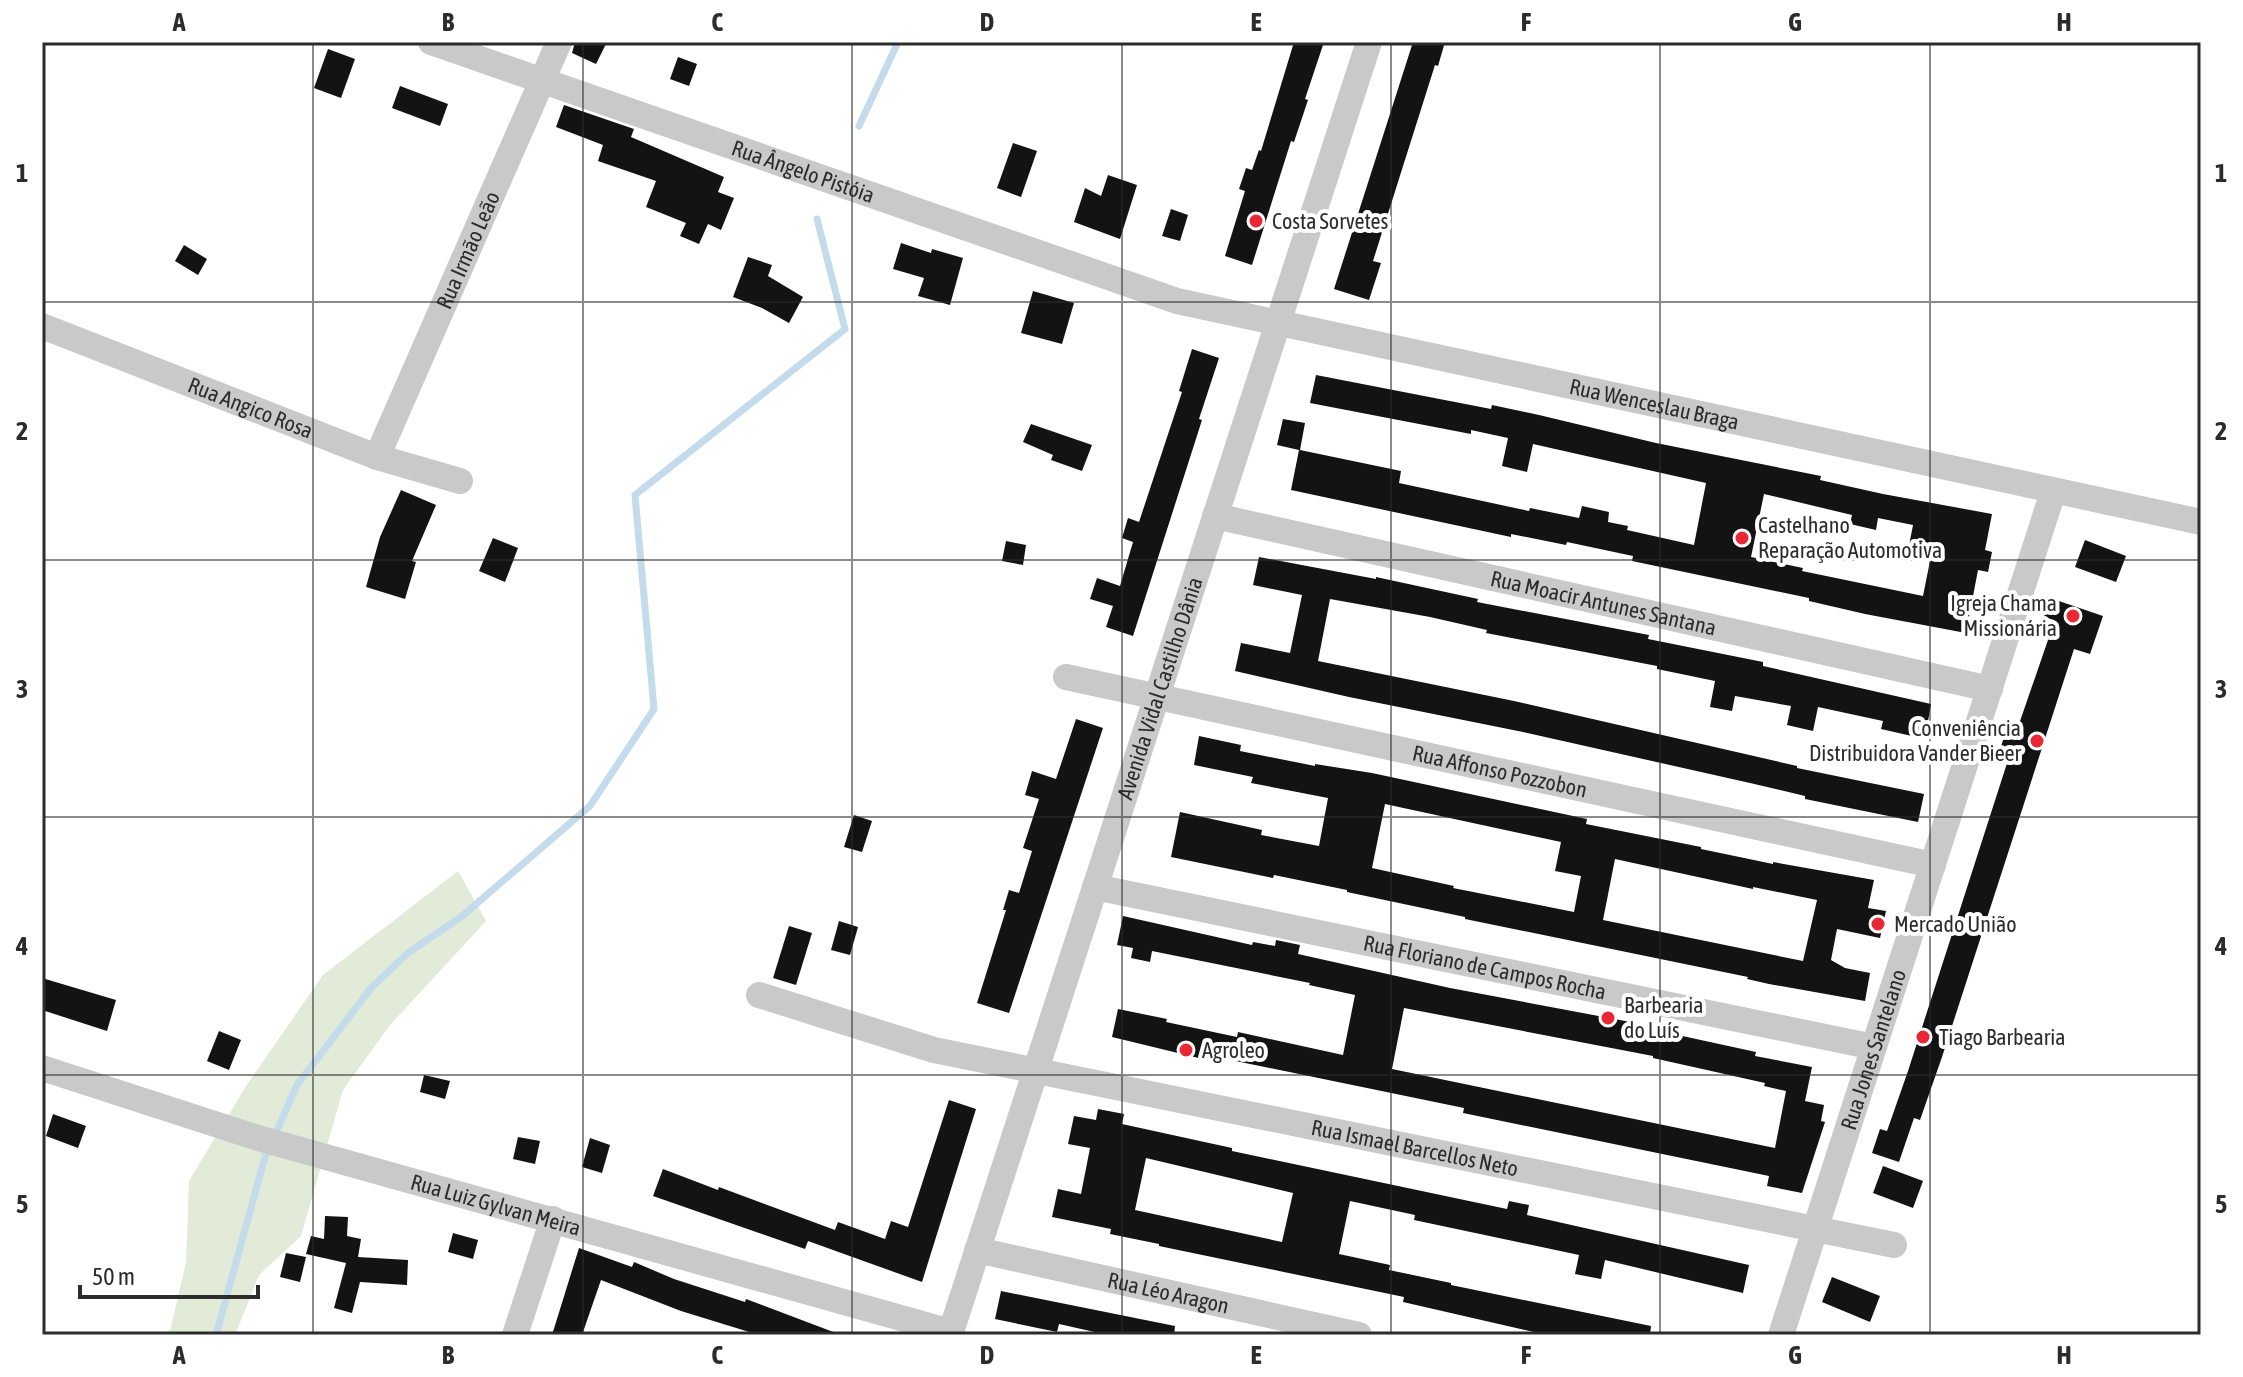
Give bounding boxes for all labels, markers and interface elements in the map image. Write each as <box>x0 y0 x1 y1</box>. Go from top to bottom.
text: A <box>172 7 186 37</box>
text: B <box>442 7 455 37</box>
text: C <box>711 7 723 37</box>
text: D <box>980 7 994 37</box>
text: E <box>1250 7 1262 37</box>
text: F <box>1521 7 1532 37</box>
text: G <box>1788 7 1802 37</box>
text: H <box>2056 7 2072 37</box>
street label: Rua Ângelo Pistóia <box>728 134 878 208</box>
text: 1 <box>16 158 28 188</box>
text: 1 <box>2215 158 2227 188</box>
street label: Rua Irmão Leão <box>431 187 505 313</box>
place label: Costa Sorvetes <box>1272 208 1389 234</box>
marker: Costa Sorvetes <box>1247 212 1265 230</box>
street label: Rua Angico Rosa <box>185 371 317 444</box>
street label: Rua Wenceslau Braga <box>1567 373 1741 435</box>
text: 2 <box>16 416 28 446</box>
text: 2 <box>2215 416 2227 446</box>
place label: Castelhano Reparação Automotiva <box>1758 512 1942 563</box>
marker: Castelhano Reparação Automotiva <box>1733 529 1751 547</box>
street label: Rua Moacir Antunes Santana <box>1488 565 1719 641</box>
street label: Avenida Vidal Castilho Dânia <box>1111 574 1208 803</box>
place label: Igreja Chama Missionária <box>1950 590 2057 641</box>
marker: Igreja Chama Missionária <box>2064 607 2082 625</box>
text: 3 <box>16 674 28 704</box>
text: 3 <box>2215 674 2227 704</box>
place label: Conveniência Distribuidora Vander Bieer <box>1809 715 2022 766</box>
marker: Conveniência Distribuidora Vander Bieer <box>2028 732 2046 750</box>
street label: Rua Affonso Pozzobon <box>1410 740 1590 803</box>
place label: Mercado União <box>1894 911 2017 937</box>
marker: Mercado União <box>1869 915 1887 933</box>
street label: Rua Floriano de Campos Rocha <box>1361 929 1608 1005</box>
text: 4 <box>15 931 28 961</box>
text: 4 <box>2214 931 2227 961</box>
street label: Rua Jones Santelano <box>1835 966 1911 1133</box>
place label: Barbearia do Luís <box>1624 992 1704 1043</box>
marker: Barbearia do Luís <box>1599 1009 1617 1027</box>
place label: Tiago Barbearia <box>1939 1024 2065 1050</box>
marker: Tiago Barbearia <box>1914 1028 1932 1046</box>
place label: Agroleo <box>1202 1037 1265 1063</box>
marker: Agroleo <box>1177 1041 1195 1059</box>
street label: Rua Ismael Barcellos Neto <box>1309 1114 1521 1181</box>
street label: Rua Luiz Gylvan Meira <box>408 1168 584 1241</box>
text: 5 <box>16 1189 28 1219</box>
text: 5 <box>2215 1189 2227 1219</box>
scale bar <box>80 1249 258 1299</box>
text: 50 m <box>92 1263 135 1290</box>
street label: Rua Léo Aragon <box>1105 1266 1232 1319</box>
text: A <box>172 1340 186 1370</box>
text: B <box>442 1340 455 1370</box>
text: C <box>711 1340 723 1370</box>
text: D <box>980 1340 994 1370</box>
text: E <box>1250 1340 1262 1370</box>
text: F <box>1521 1340 1532 1370</box>
text: G <box>1788 1340 1802 1370</box>
text: H <box>2056 1340 2072 1370</box>

